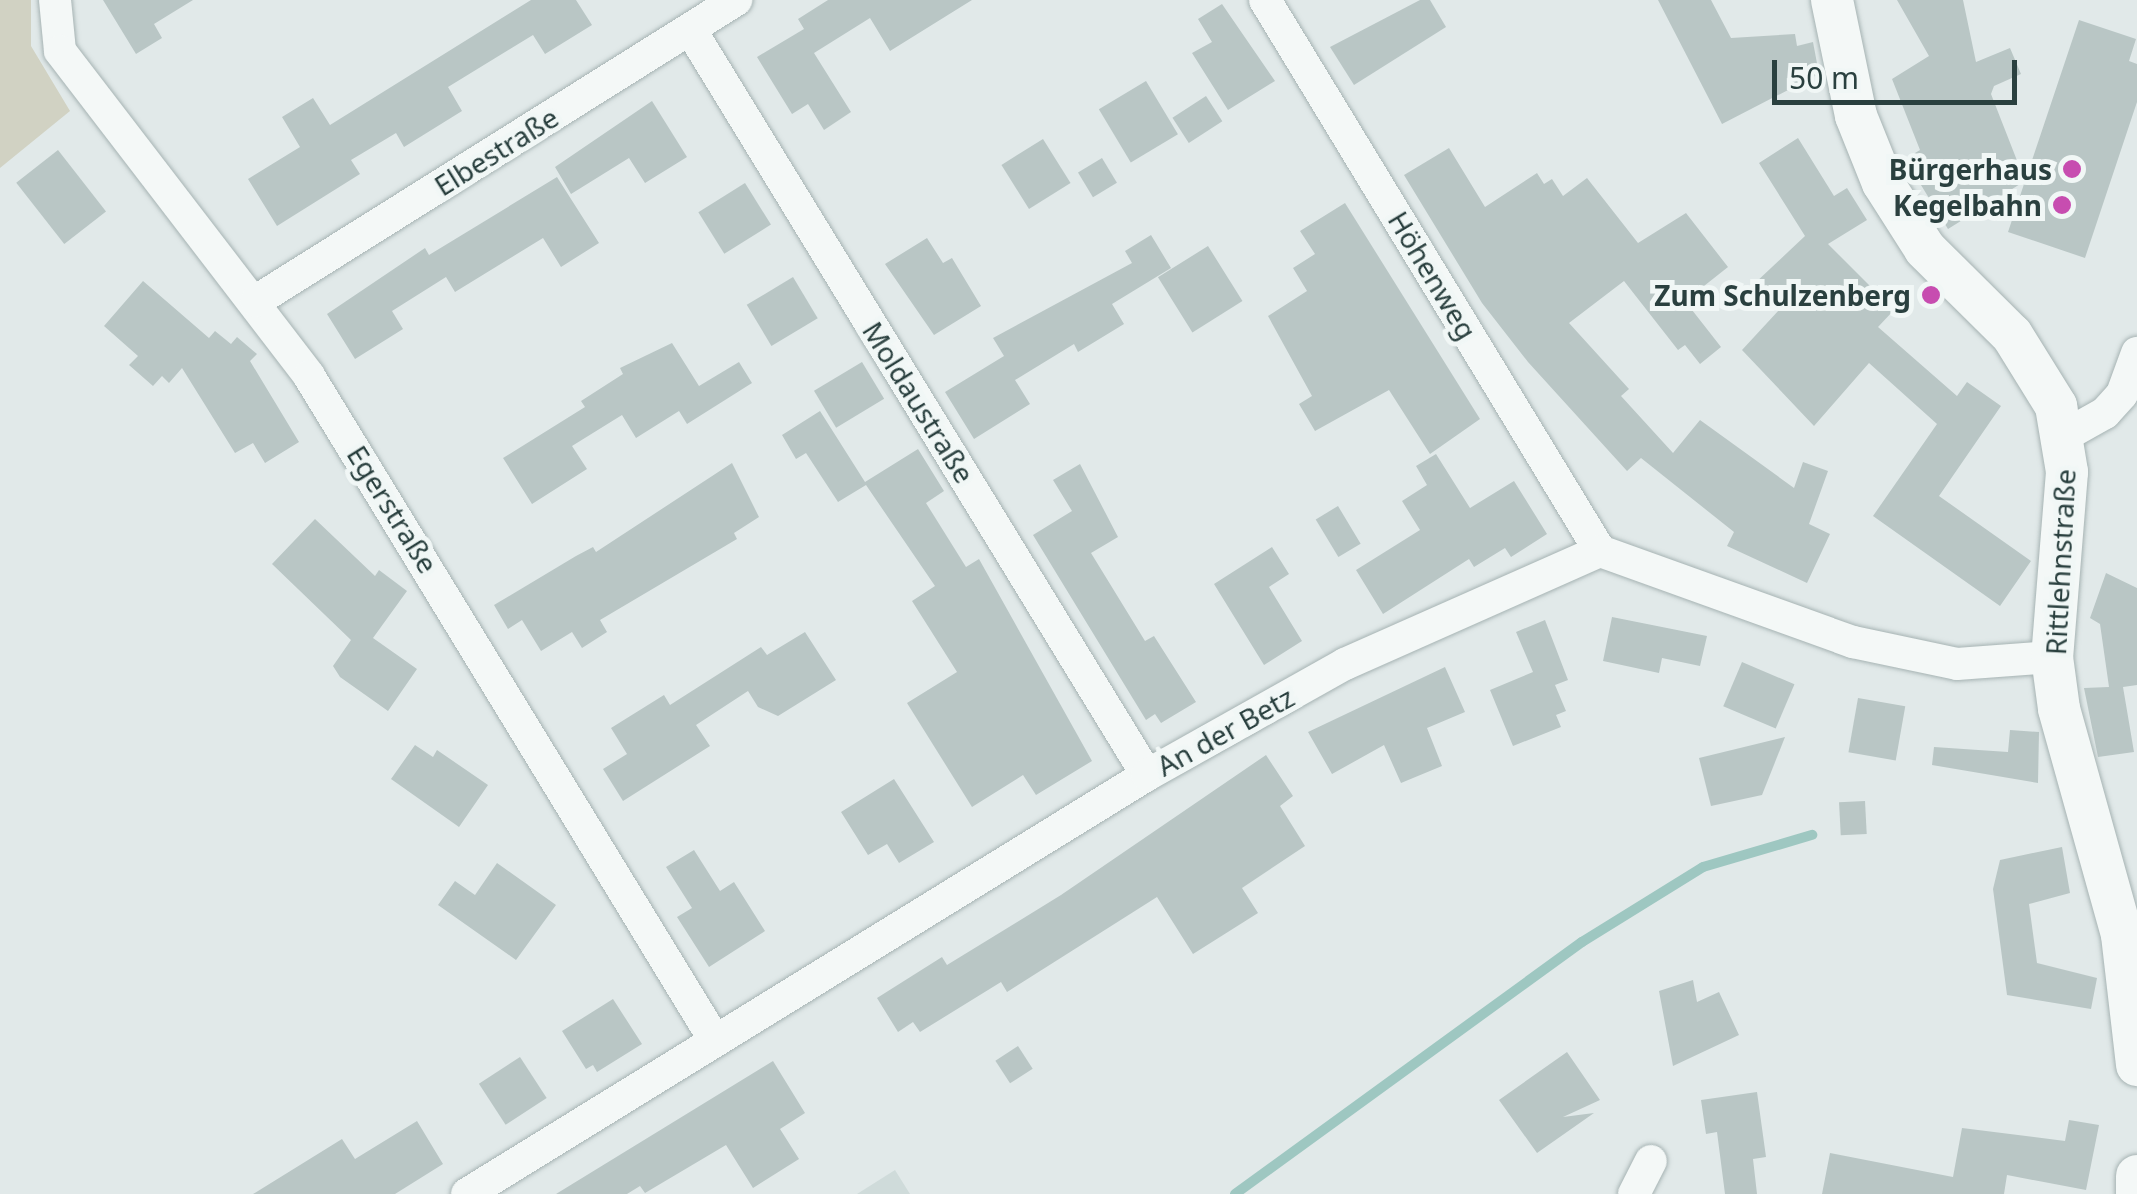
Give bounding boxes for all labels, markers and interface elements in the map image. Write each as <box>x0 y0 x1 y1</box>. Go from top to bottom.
scale bar <box>1777 40 2022 102</box>
text: 50 m <box>1789 57 1859 98</box>
street label: Elbestraße <box>428 100 564 202</box>
place label: Bürgerhaus <box>1889 152 2052 186</box>
marker: Bürgerhaus <box>2061 158 2083 180</box>
place label: Kegelbahn <box>1893 188 2042 222</box>
marker: Kegelbahn <box>2051 194 2073 216</box>
street label: Höhenweg <box>1382 205 1484 345</box>
place label: Zum Schulzenberg <box>1654 278 1911 312</box>
marker: Zum Schulzenberg <box>1920 284 1942 306</box>
street label: Moldaustraße <box>856 315 982 489</box>
street label: Egerstraße <box>341 439 445 579</box>
street label: Rittlehnstraße <box>2038 468 2082 656</box>
street label: An der Betz <box>1151 680 1299 782</box>

